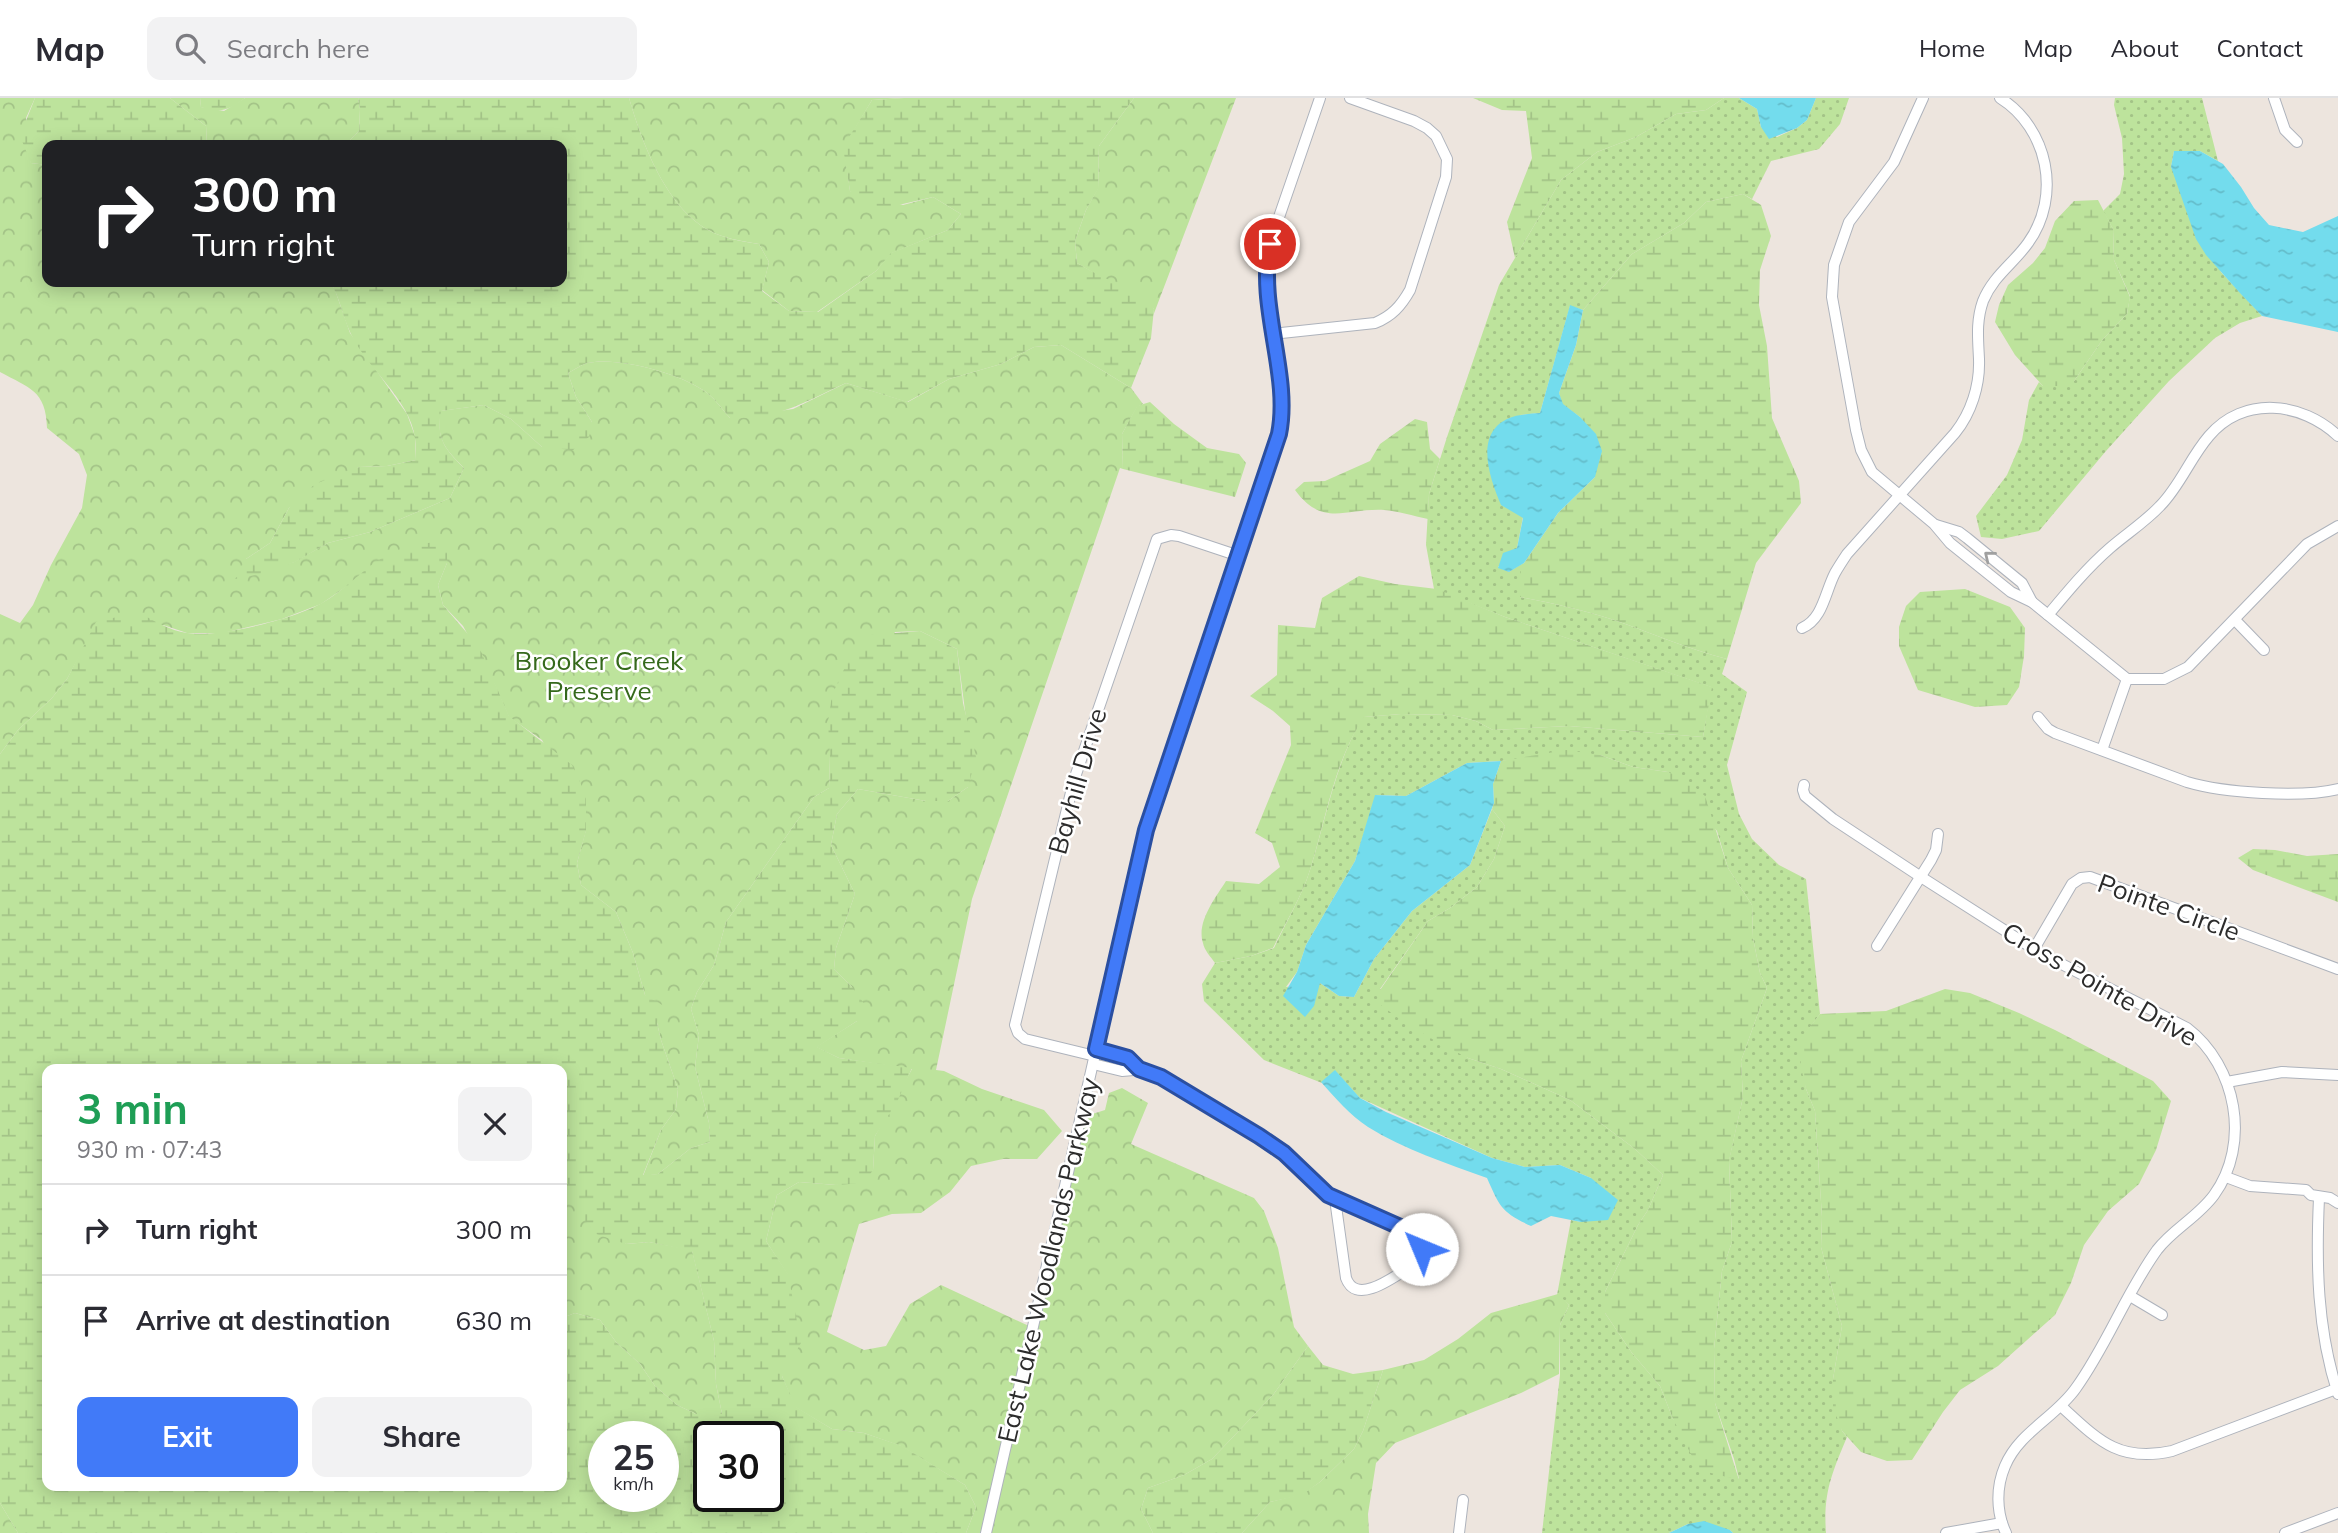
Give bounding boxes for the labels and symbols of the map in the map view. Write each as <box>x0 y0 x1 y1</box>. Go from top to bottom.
pin <box>1240 214 1300 274</box>
one-way arrow <box>1984 552 1997 564</box>
park label: Brooker Creek Preserve <box>515 644 684 707</box>
street label: Bayhill Drive <box>1040 704 1114 858</box>
street label: Pointe Circle <box>2093 866 2245 948</box>
street label: Cross Pointe Drive <box>1997 915 2203 1053</box>
street label: East Lake Woodlands Parkway <box>990 1074 1106 1446</box>
position arrow <box>1385 1212 1459 1286</box>
speed limit sign: 30 <box>693 1421 784 1512</box>

